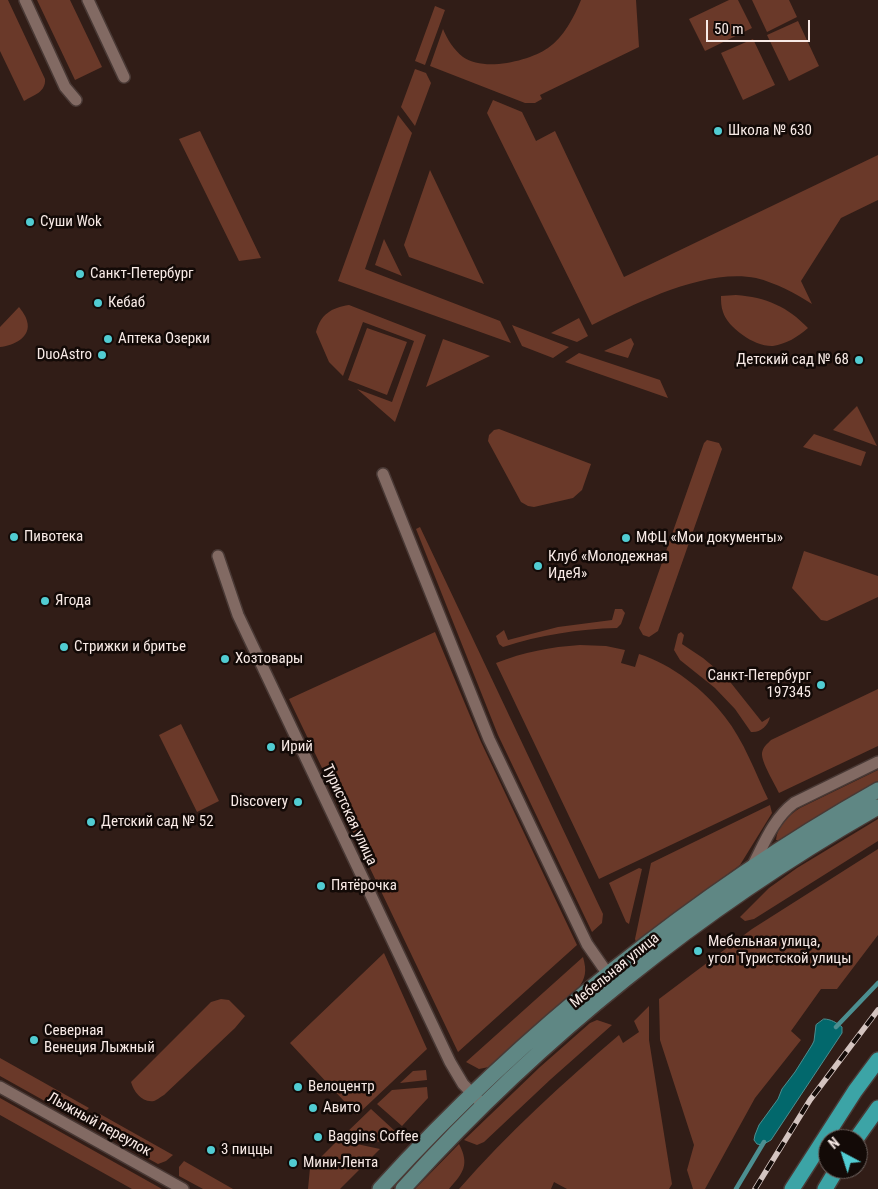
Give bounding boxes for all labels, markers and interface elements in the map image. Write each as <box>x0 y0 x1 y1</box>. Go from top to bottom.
scale bar <box>708 10 812 42</box>
text: 50 m <box>714 20 744 38</box>
place label: Школа № 630 <box>728 122 812 140</box>
marker: Школа № 630 <box>712 125 724 137</box>
place label: Суши Wok <box>40 213 102 231</box>
marker: Суши Wok <box>24 216 36 228</box>
place label: Санкт-Петербург <box>90 265 194 283</box>
marker: Санкт-Петербург <box>74 268 86 280</box>
place label: Кебаб <box>108 294 145 312</box>
marker: Кебаб <box>92 297 104 309</box>
place label: Аптека Озерки <box>118 330 210 348</box>
marker: Аптека Озерки <box>102 333 114 345</box>
place label: DuoAstro <box>37 346 92 364</box>
marker: DuoAstro <box>96 349 108 361</box>
place label: Детский сад № 68 <box>736 351 849 369</box>
marker: Детский сад № 68 <box>853 354 865 366</box>
place label: Пивотека <box>24 528 83 546</box>
place label: МФЦ «Мои документы» <box>636 529 783 547</box>
marker: Пивотека <box>8 531 20 543</box>
marker: МФЦ «Мои документы» <box>620 532 632 544</box>
place label: Клуб «Молодежная ИдеЯ» <box>548 548 668 583</box>
marker: Клуб «Молодежная ИдеЯ» <box>532 560 544 572</box>
place label: Ягода <box>55 592 91 610</box>
marker: Ягода <box>39 595 51 607</box>
place label: Стрижки и бритье <box>74 638 186 656</box>
marker: Стрижки и бритье <box>58 641 70 653</box>
place label: Хозтовары <box>235 650 303 668</box>
marker: Хозтовары <box>219 653 231 665</box>
place label: Санкт-Петербург 197345 <box>707 667 811 702</box>
marker: Санкт-Петербург 197345 <box>815 679 827 691</box>
place label: Ирий <box>281 738 313 756</box>
marker: Ирий <box>265 741 277 753</box>
street label: Туристская улица <box>318 762 380 868</box>
place label: Discovery <box>231 793 288 811</box>
marker: Discovery <box>292 796 304 808</box>
place label: Детский сад № 52 <box>101 813 214 831</box>
marker: Детский сад № 52 <box>85 816 97 828</box>
place label: Пятёрочка <box>331 877 397 895</box>
marker: Пятёрочка <box>315 880 327 892</box>
street label: Мебельная улица <box>567 930 663 1012</box>
place label: Мебельная улица, угол Туристской улицы <box>708 933 851 968</box>
marker: Мебельная улица, угол Туристской улицы <box>692 945 704 957</box>
place label: Северная Венеция Лыжный <box>44 1022 155 1057</box>
marker: Северная Венеция Лыжный <box>28 1034 40 1046</box>
place label: Велоцентр <box>308 1078 375 1096</box>
marker: Велоцентр <box>292 1081 304 1093</box>
street label: Лыжный переулок <box>44 1089 154 1161</box>
place label: Авито <box>323 1099 360 1117</box>
marker: Авито <box>307 1102 319 1114</box>
place label: Baggins Coffee <box>328 1128 419 1146</box>
north arrow <box>818 1129 868 1179</box>
marker: Baggins Coffee <box>312 1131 324 1143</box>
text: N <box>826 1134 842 1152</box>
place label: 3 пиццы <box>221 1141 273 1159</box>
marker: 3 пиццы <box>205 1144 217 1156</box>
place label: Мини-Лента <box>303 1154 378 1172</box>
marker: Мини-Лента <box>287 1157 299 1169</box>

